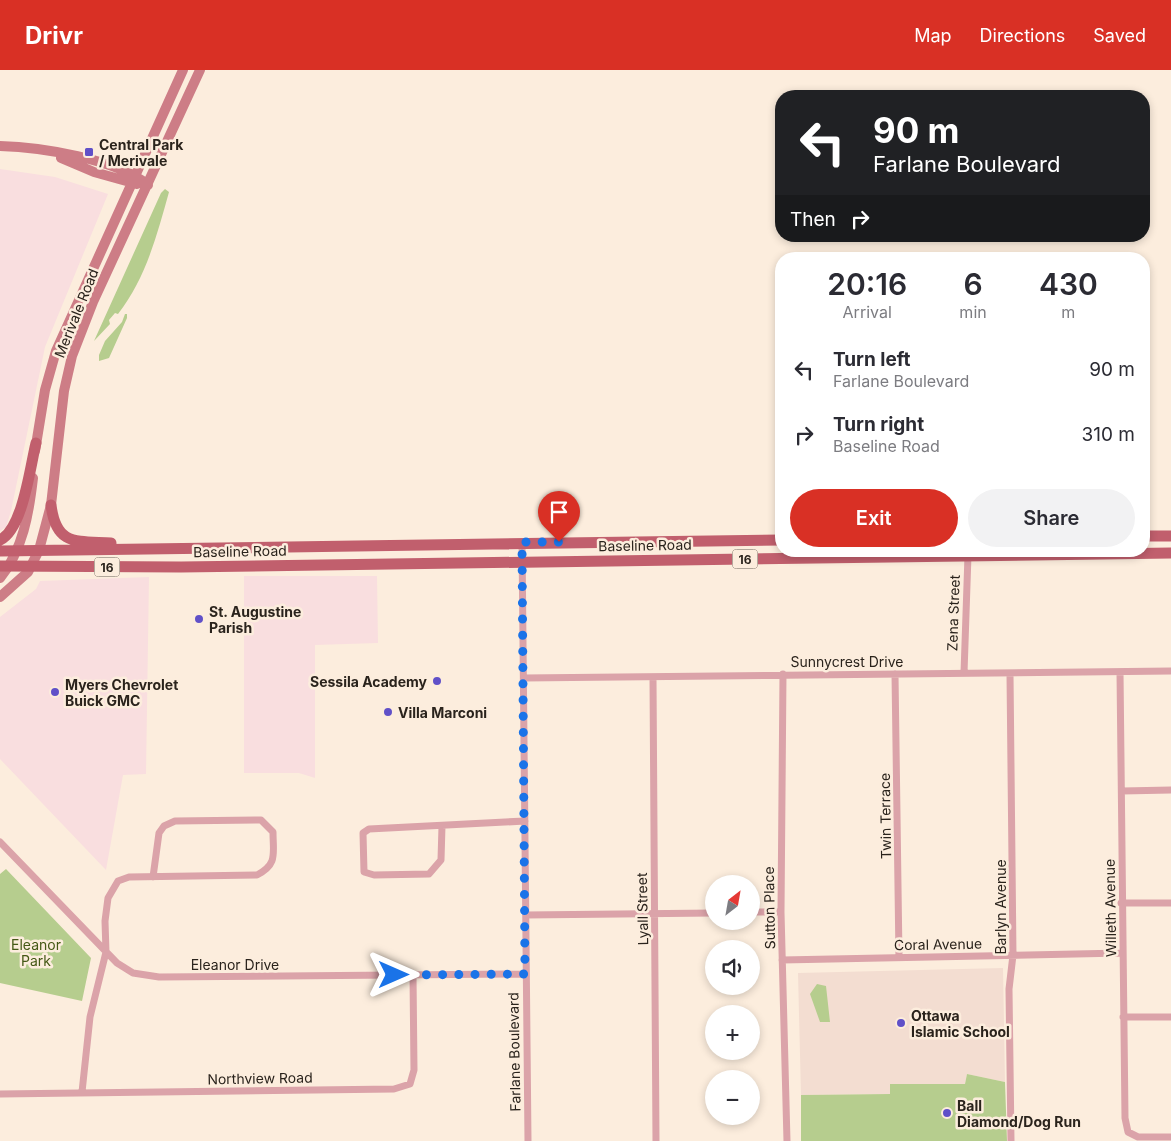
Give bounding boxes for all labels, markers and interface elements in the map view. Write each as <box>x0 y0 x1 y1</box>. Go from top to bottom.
text: Drivr <box>25 21 83 50</box>
text: Map <box>914 25 952 46</box>
text: Directions <box>980 25 1065 46</box>
text: Saved <box>1093 25 1146 46</box>
text: 90 m <box>873 109 960 151</box>
icon: left <box>790 110 855 175</box>
place label: Central Park / Merivale <box>99 136 184 169</box>
marker: Central Park / Merivale <box>83 146 95 158</box>
text: Farlane Boulevard <box>873 151 1060 177</box>
icon: right <box>846 205 874 233</box>
text: Then <box>790 208 836 231</box>
street label: Merivale Road <box>50 266 102 360</box>
text: 20:16 <box>827 266 907 302</box>
text: 6 <box>963 266 983 302</box>
text: 430 <box>1039 266 1098 302</box>
text: Arrival <box>843 302 892 322</box>
text: min <box>959 302 987 322</box>
text: m <box>1061 302 1075 322</box>
text: Turn left <box>833 348 911 371</box>
icon: left <box>790 356 818 384</box>
text: 90 m <box>1089 358 1135 381</box>
text: Farlane Boulevard <box>833 371 969 391</box>
text: Turn right <box>833 413 924 436</box>
icon: right <box>790 421 818 449</box>
text: 310 m <box>1082 423 1135 446</box>
text: Baseline Road <box>833 436 940 456</box>
button: Exit <box>790 489 958 547</box>
button: Share <box>968 489 1135 547</box>
pin <box>538 491 580 542</box>
icon: arrive <box>545 498 573 526</box>
street label: Baseline Road <box>598 536 692 554</box>
street label: Baseline Road <box>193 542 287 560</box>
road number: 16 <box>732 549 758 568</box>
road number: 16 <box>94 558 120 577</box>
street label: Zena Street <box>943 574 963 652</box>
place label: St. Augustine Parish <box>209 603 301 636</box>
marker: St. Augustine Parish <box>193 613 205 625</box>
street label: Sunnycrest Drive <box>790 653 904 670</box>
place label: Sessila Academy <box>310 673 428 690</box>
marker: Sessila Academy <box>431 675 443 687</box>
place label: Myers Chevrolet Buick GMC <box>65 676 178 709</box>
marker: Myers Chevrolet Buick GMC <box>49 686 61 698</box>
place label: Villa Marconi <box>398 704 487 721</box>
marker: Villa Marconi <box>382 706 394 718</box>
street label: Twin Terrace <box>876 773 894 859</box>
street label: Barlyn Avenue <box>992 859 1009 955</box>
street label: Willeth Avenue <box>1101 859 1119 957</box>
street label: Sutton Place <box>760 866 778 950</box>
street label: Lyall Street <box>633 872 651 946</box>
north arrow <box>705 875 760 930</box>
map controls <box>705 875 760 1125</box>
street label: Coral Avenue <box>894 935 982 953</box>
park label: Eleanor Park <box>11 936 61 969</box>
button: sound <box>705 940 760 995</box>
position arrow <box>367 948 419 1000</box>
street label: Eleanor Drive <box>191 956 279 973</box>
street label: Farlane Boulevard <box>504 992 524 1112</box>
button: + <box>705 1005 760 1060</box>
place label: Ottawa Islamic School <box>911 1007 1010 1040</box>
marker: Ottawa Islamic School <box>895 1017 907 1029</box>
street label: Northview Road <box>207 1069 313 1087</box>
button: − <box>705 1070 760 1125</box>
place label: Ball Diamond/Dog Run <box>957 1097 1081 1130</box>
marker: Ball Diamond/Dog Run <box>941 1107 953 1119</box>

